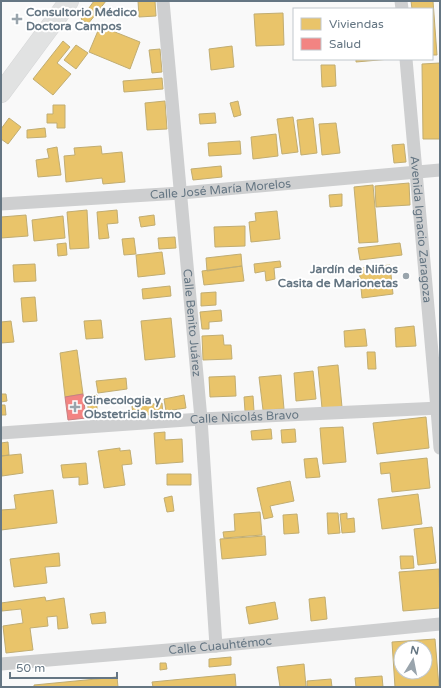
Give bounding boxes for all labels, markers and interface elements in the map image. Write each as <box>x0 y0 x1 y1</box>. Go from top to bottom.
place label: Consultorio Médico Doctora Campos <box>26 5 137 34</box>
legend <box>293 8 433 60</box>
marker: Consultorio Médico Doctora Campos <box>11 13 23 25</box>
text: Viviendas <box>329 17 384 31</box>
text: Salud <box>329 37 361 51</box>
street label: Avenida Ignacio Zaragoza <box>408 155 435 303</box>
street label: Calle José María Morelos <box>150 176 292 202</box>
place label: Jardín de Niños Casita de Marionetas <box>278 262 398 290</box>
street label: Calle Benito Juárez <box>180 268 204 377</box>
marker: Jardín de Niños Casita de Marionetas <box>401 271 411 281</box>
place label: Ginecologia y Obstetricia Istmo <box>84 393 182 421</box>
marker: Ginecologia y Obstetricia Istmo <box>69 401 81 413</box>
street label: Calle Nicolás Bravo <box>190 408 299 427</box>
street label: Calle Cuauhtémoc <box>168 634 273 657</box>
north arrow <box>393 640 433 680</box>
text: N <box>409 643 420 658</box>
scale bar <box>10 654 117 680</box>
text: 50 m <box>16 661 45 675</box>

